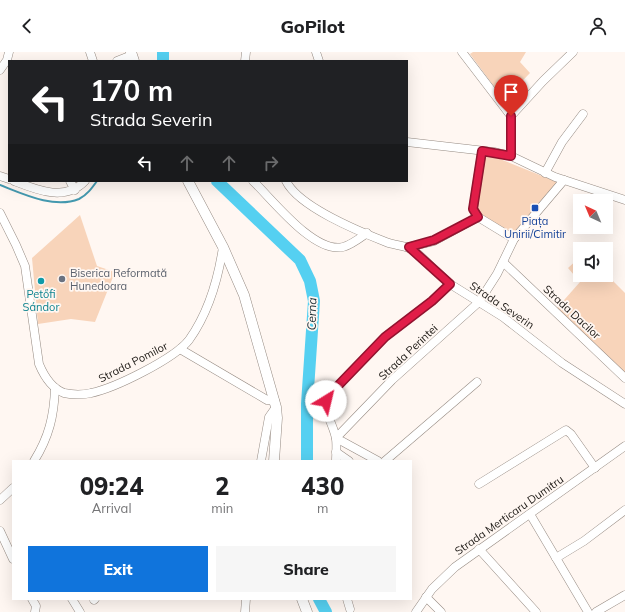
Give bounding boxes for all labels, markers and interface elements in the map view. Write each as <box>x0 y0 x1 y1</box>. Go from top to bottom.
icon: back <box>16 15 38 37</box>
text: GoPilot <box>280 15 345 38</box>
icon: person <box>587 15 609 37</box>
text: 170 m <box>90 73 173 108</box>
pin <box>494 75 528 116</box>
icon: left <box>24 76 76 128</box>
icon: arrive <box>500 81 522 103</box>
text: Strada Severin <box>90 108 213 131</box>
icon: left <box>134 152 156 174</box>
icon: ahead <box>176 152 198 174</box>
icon: ahead <box>218 152 240 174</box>
icon: right <box>260 152 282 174</box>
north arrow <box>573 194 613 234</box>
map controls <box>573 194 613 282</box>
marker: Piața Unirii/Cimitir <box>530 203 540 213</box>
place label: Piața Unirii/Cimitir <box>504 214 566 241</box>
button: sound <box>573 242 613 282</box>
place label: Biserica Reformată Hunedoara <box>70 266 167 293</box>
marker: Biserica Reformată Hunedoara <box>57 274 67 284</box>
marker: Petőfi Sándor <box>36 276 46 286</box>
street label: Strada Severin <box>467 278 537 332</box>
street label: Strada Dacilor <box>541 282 603 342</box>
place label: Petőfi Sándor <box>23 287 59 314</box>
water label: Cerna <box>304 297 319 331</box>
street label: Strada Perintei <box>376 321 440 383</box>
street label: Strada Pomilor <box>96 339 170 385</box>
position arrow <box>305 380 347 422</box>
text: 09:24 <box>80 471 144 501</box>
text: 2 <box>215 471 230 501</box>
text: 430 <box>301 471 344 501</box>
street label: Strada Merticaru Dumitru <box>452 472 566 558</box>
text: Arrival <box>92 500 132 516</box>
text: min <box>211 500 233 516</box>
text: m <box>317 500 328 516</box>
button: Exit <box>28 546 208 592</box>
button: Share <box>216 546 396 592</box>

